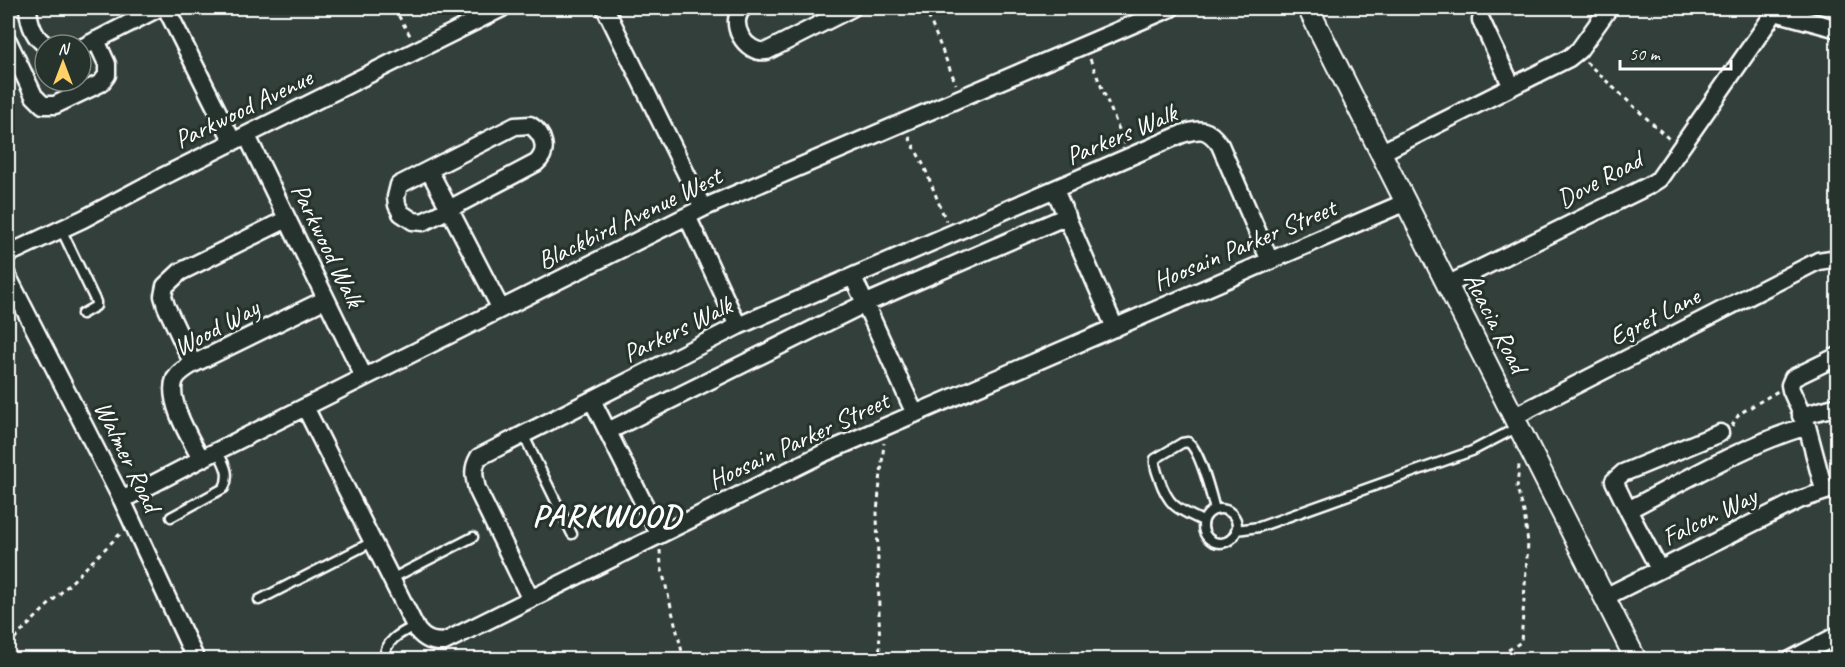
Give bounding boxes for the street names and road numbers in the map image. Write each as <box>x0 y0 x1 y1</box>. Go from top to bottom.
street label: Parkwood Avenue <box>169 60 319 156</box>
street label: Parkers Walk <box>1061 95 1184 173</box>
street label: Dove Road <box>1551 142 1651 216</box>
street label: Blackbird Avenue West <box>532 159 729 277</box>
street label: Parkwood Walk <box>283 178 373 315</box>
street label: Hoosain Parker Street <box>1148 190 1343 298</box>
street label: Acacia Road <box>1456 267 1537 381</box>
street label: Egret Lane <box>1603 279 1706 353</box>
street label: Parkers Walk <box>617 288 739 370</box>
street label: Wood Way <box>168 290 266 364</box>
street label: Hoosain Parker Street <box>703 383 896 497</box>
street label: Walmer Road <box>87 396 170 520</box>
street label: Falcon Way <box>1656 478 1764 553</box>

